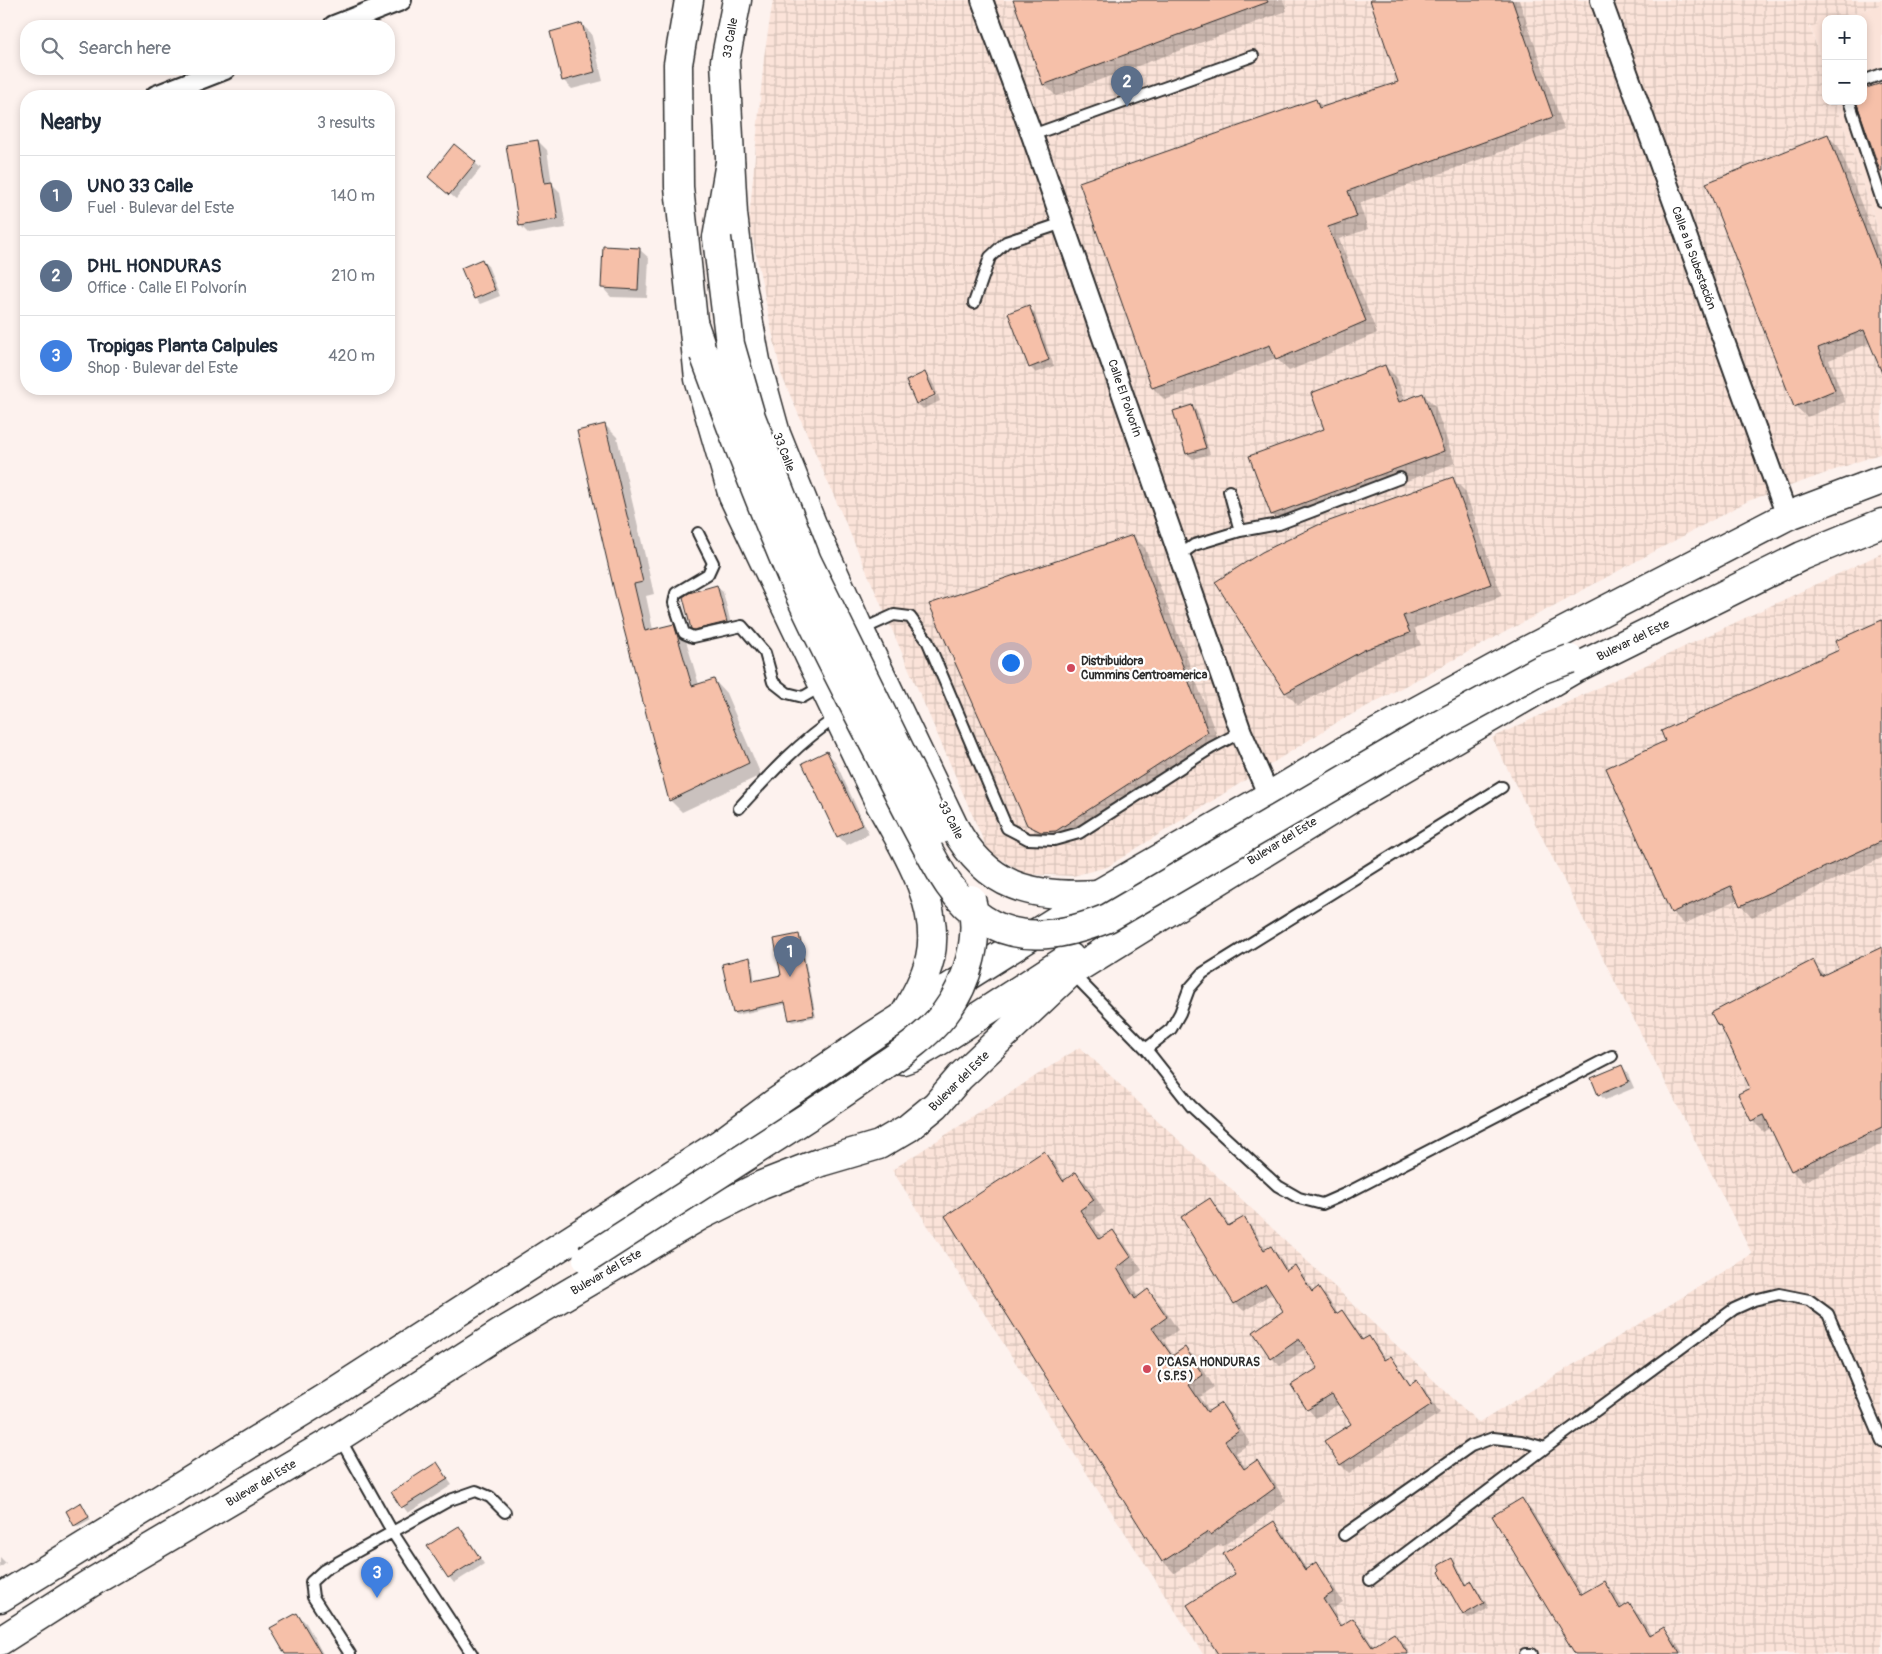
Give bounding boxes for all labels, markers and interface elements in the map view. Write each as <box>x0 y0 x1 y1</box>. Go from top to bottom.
map controls <box>1822 15 1867 105</box>
button: + <box>1822 15 1867 60</box>
street label: 33 Calle <box>720 17 741 59</box>
search box <box>20 20 395 75</box>
icon: search <box>38 34 66 62</box>
text: Search here <box>78 36 171 60</box>
button: − <box>1822 60 1867 105</box>
pin: 2 <box>1111 66 1143 107</box>
text: Nearby <box>40 109 101 136</box>
text: 3 results <box>317 113 375 133</box>
text: UNO 33 Calle <box>87 174 193 198</box>
text: 1 <box>53 186 59 206</box>
text: 140 m <box>331 186 375 206</box>
text: Fuel · Bulevar del Este <box>87 198 234 218</box>
street label: Calle a la Subestación <box>1668 205 1719 312</box>
text: DHL HONDURAS <box>87 254 222 278</box>
text: 2 <box>52 266 60 286</box>
text: 210 m <box>331 266 375 286</box>
text: Office · Calle El Polvorín <box>87 278 247 298</box>
text: Tropigas Planta Calpules <box>87 334 278 358</box>
text: 3 <box>52 346 60 366</box>
text: 420 m <box>328 346 375 366</box>
street label: Calle El Polvorín <box>1104 357 1145 439</box>
text: Shop · Bulevar del Este <box>87 358 238 378</box>
street label: 33 Calle <box>769 431 798 474</box>
street label: Bulevar del Este <box>1594 616 1672 665</box>
your location <box>998 650 1024 676</box>
place label: Distribuidora Cummins Centroamerica <box>1081 654 1208 683</box>
marker: Distribuidora Cummins Centroamerica <box>1065 662 1077 674</box>
street label: 33 Calle <box>935 799 966 842</box>
street label: Bulevar del Este <box>1245 814 1320 869</box>
pin: 1 <box>774 936 806 977</box>
street label: Bulevar del Este <box>926 1048 993 1115</box>
street label: Bulevar del Este <box>568 1246 644 1299</box>
place label: D'CASA HONDURAS ( S.P.S ) <box>1157 1355 1260 1384</box>
marker: D'CASA HONDURAS ( S.P.S ) <box>1141 1363 1153 1375</box>
street label: Bulevar del Este <box>223 1457 299 1510</box>
pin: 3 <box>361 1557 393 1598</box>

